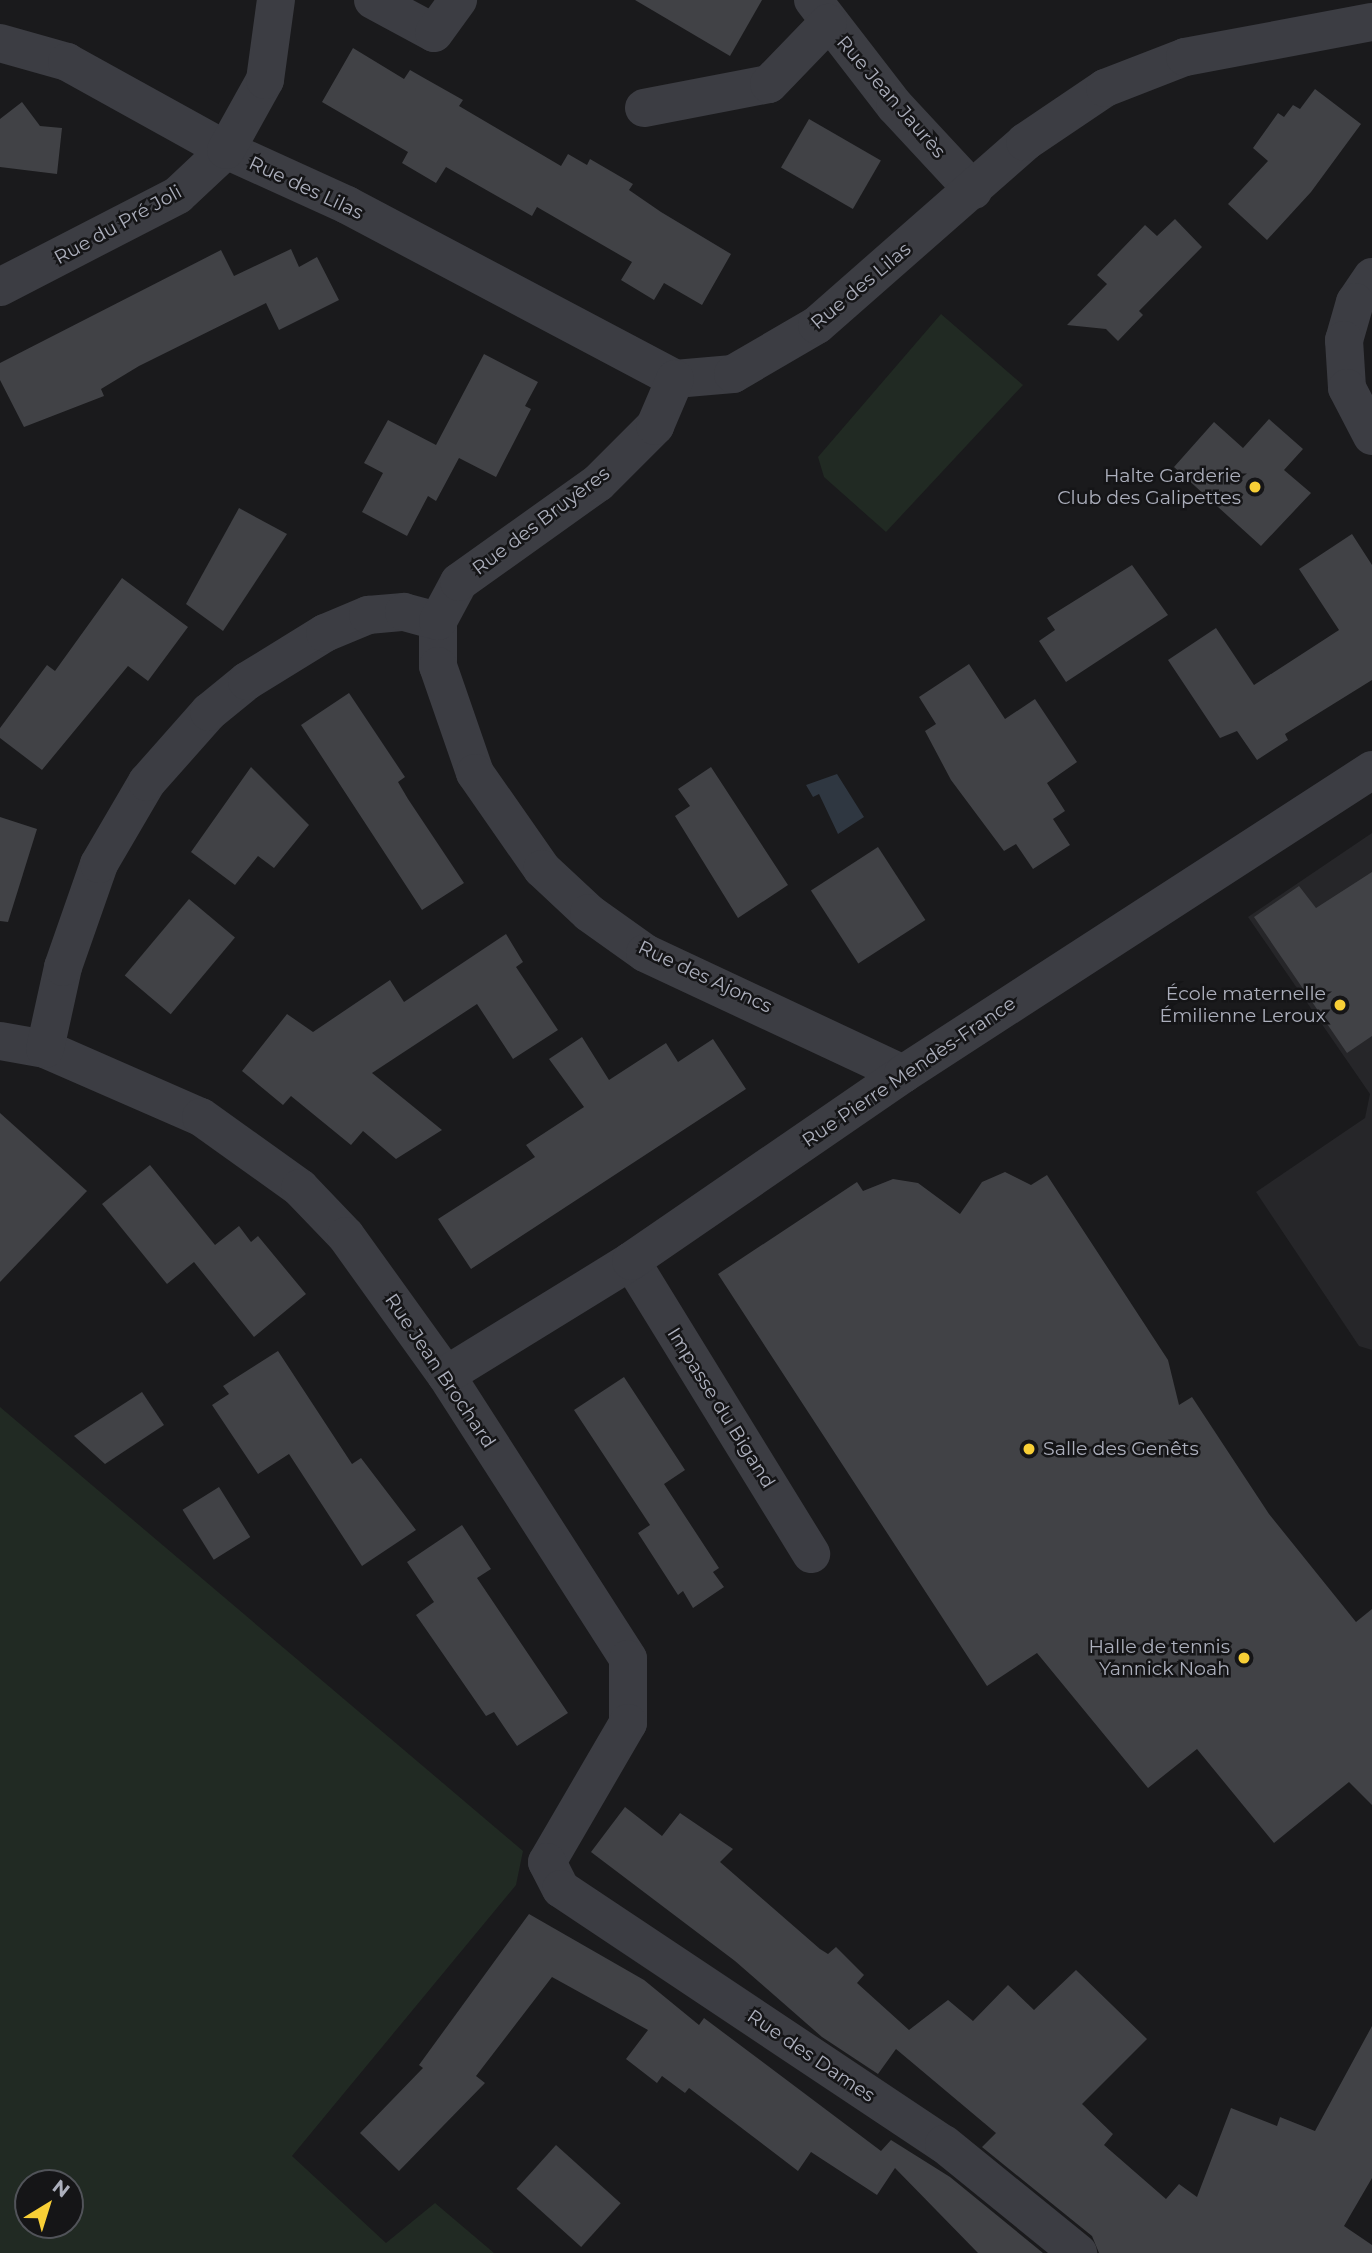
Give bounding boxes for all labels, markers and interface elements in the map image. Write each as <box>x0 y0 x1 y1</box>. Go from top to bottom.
street label: Rue Jean Jaurès <box>832 31 950 163</box>
street label: Rue des Lilas <box>245 152 367 224</box>
street label: Rue du Pré Joli <box>50 181 186 269</box>
street label: Rue des Lilas <box>806 238 916 334</box>
street label: Rue des Bruyères <box>468 462 614 580</box>
place label: Halte Garderie Club des Galipettes <box>1057 465 1241 509</box>
marker: Halte Garderie Club des Galipettes <box>1247 479 1263 495</box>
street label: Rue des Ajoncs <box>634 936 776 1018</box>
place label: École maternelle Émilienne Leroux <box>1159 983 1326 1027</box>
street label: Rue Pierre Mendès-France <box>798 992 1020 1152</box>
marker: École maternelle Émilienne Leroux <box>1332 997 1348 1013</box>
street label: Rue Jean Brochard <box>380 1290 500 1452</box>
street label: Impasse du Bigand <box>662 1324 780 1492</box>
place label: Salle des Genêts <box>1043 1438 1199 1460</box>
marker: Salle des Genêts <box>1021 1441 1037 1457</box>
place label: Halle de tennis Yannick Noah <box>1088 1636 1230 1680</box>
marker: Halle de tennis Yannick Noah <box>1236 1650 1252 1666</box>
street label: Rue des Dames <box>743 2005 879 2107</box>
north arrow <box>14 2169 84 2239</box>
text: N <box>48 2175 74 2202</box>

